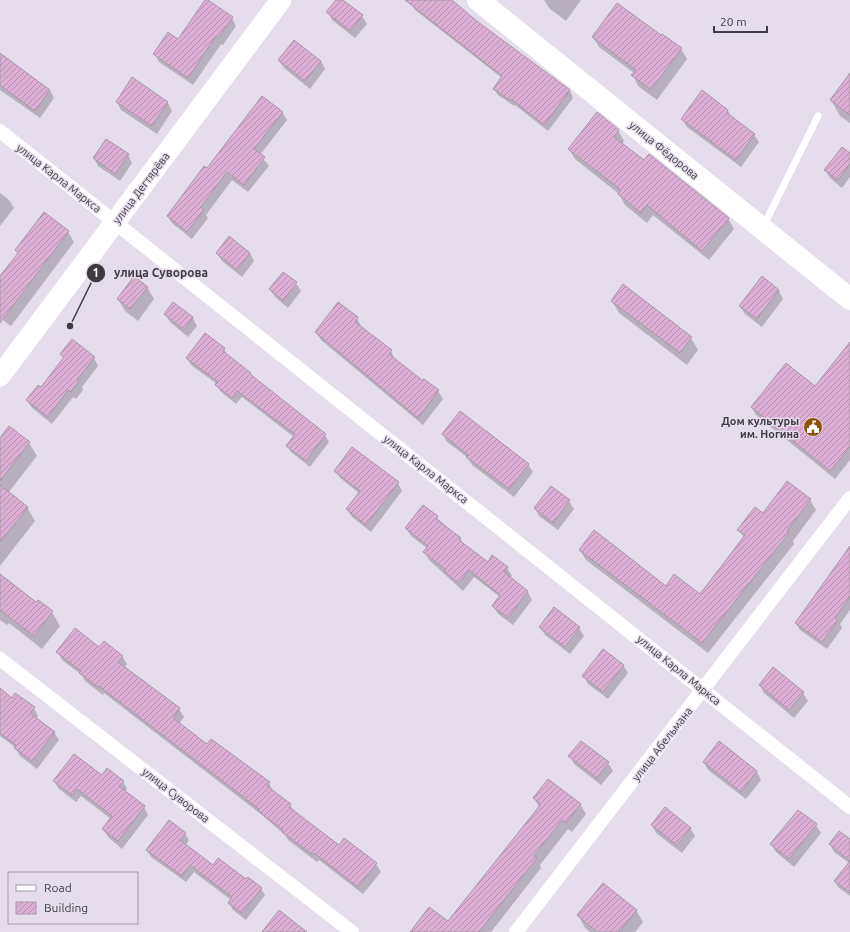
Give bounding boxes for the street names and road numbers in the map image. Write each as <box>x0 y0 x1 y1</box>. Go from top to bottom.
street label: улица Фёдорова <box>627 118 701 182</box>
street label: улица Карла Маркса <box>14 141 104 215</box>
street label: улица Дегтярёва <box>110 150 172 226</box>
street label: улица Карла Маркса <box>381 432 471 506</box>
street label: улица Карла Маркса <box>635 633 723 707</box>
street label: улица Абельмана <box>630 705 694 783</box>
street label: улица Суворова <box>140 765 212 825</box>

